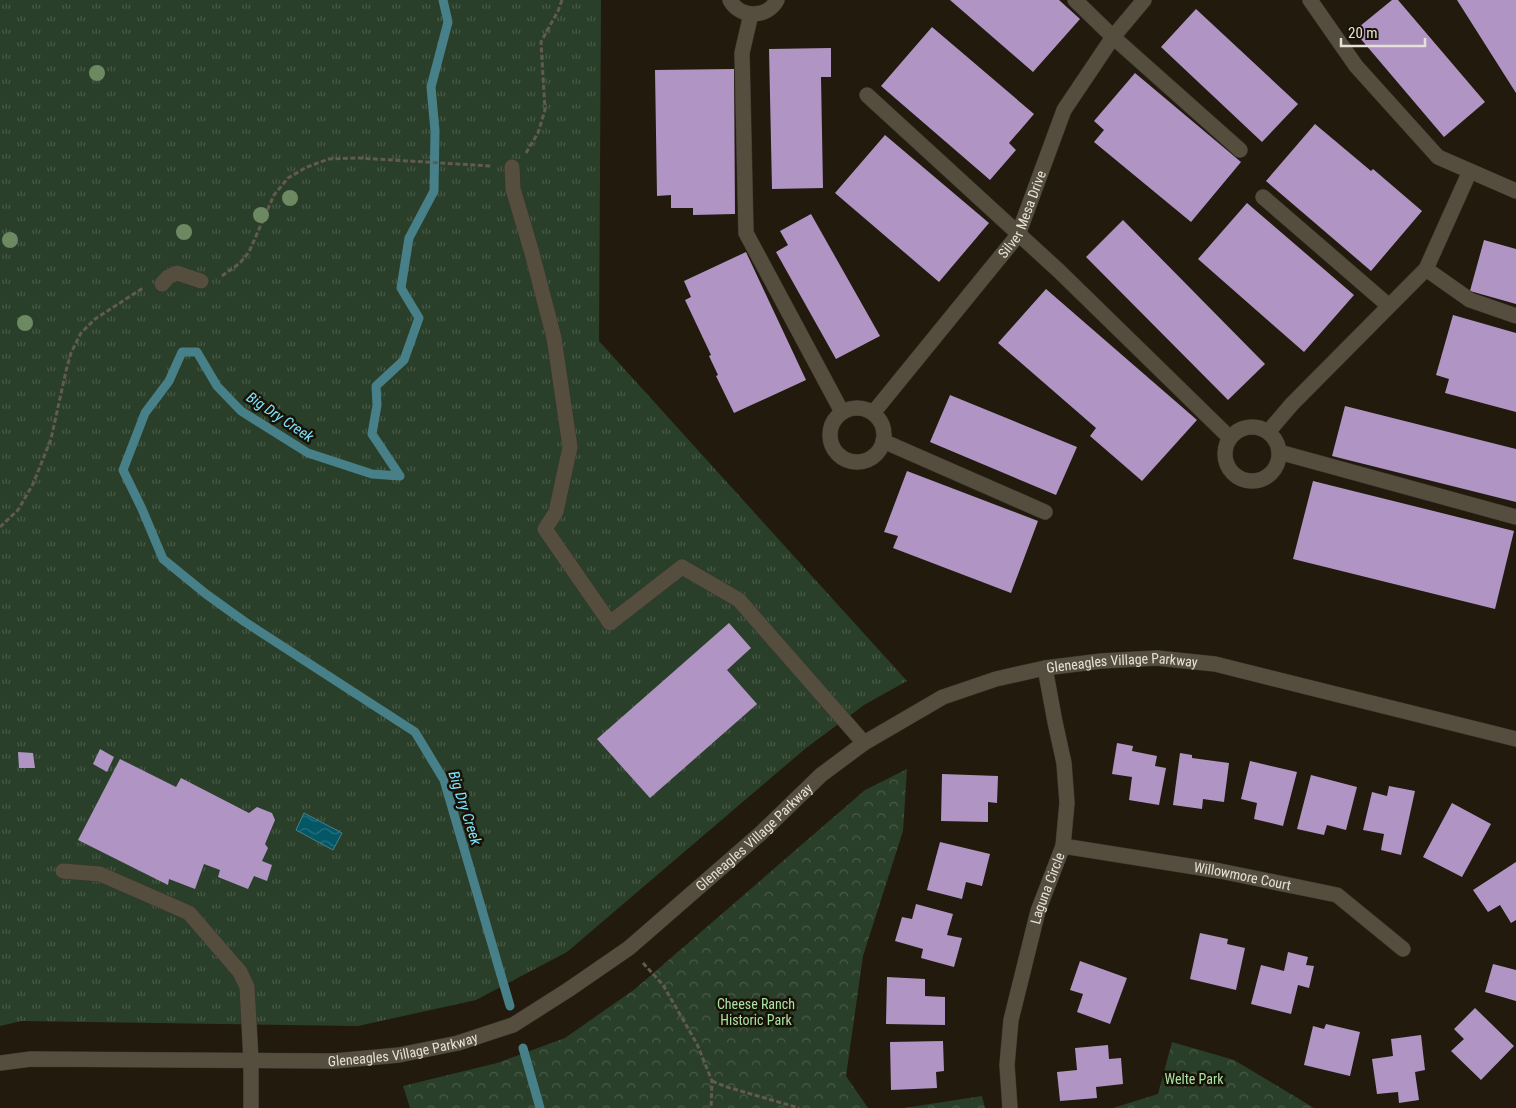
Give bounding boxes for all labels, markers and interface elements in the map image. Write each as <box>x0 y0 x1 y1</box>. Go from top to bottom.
scale bar <box>1341 15 1425 47</box>
text: 20 m <box>1348 24 1378 42</box>
street label: Silver Mesa Drive <box>995 168 1049 261</box>
water label: Big Dry Creek <box>243 388 317 446</box>
street label: Gleneagles Village Parkway <box>1045 650 1199 676</box>
water label: Big Dry Creek <box>445 769 486 848</box>
street label: Gleneagles Village Parkway <box>693 780 816 894</box>
street label: Laguna Circle <box>1027 850 1068 926</box>
street label: Willowmore Court <box>1193 859 1292 893</box>
park label: Cheese Ranch Historic Park <box>717 996 795 1028</box>
street label: Gleneagles Village Parkway <box>328 1029 480 1069</box>
park label: Welte Park <box>1164 1071 1224 1087</box>

